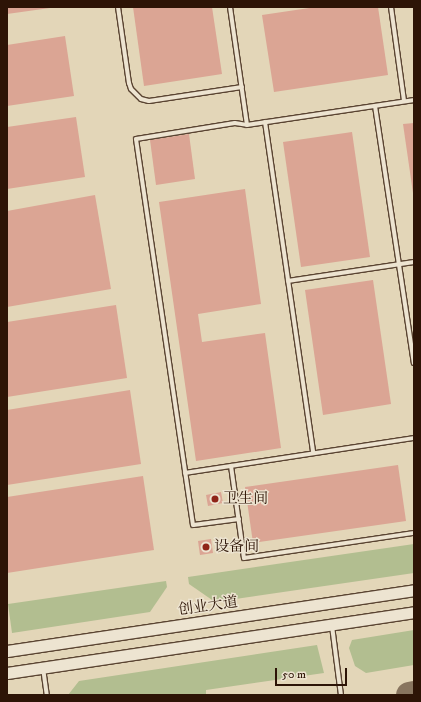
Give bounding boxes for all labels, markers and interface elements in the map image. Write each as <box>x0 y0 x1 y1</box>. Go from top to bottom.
place label: 卫生间 <box>223 490 268 508</box>
marker: 卫生间 <box>210 494 220 504</box>
place label: 设备间 <box>214 538 259 556</box>
marker: 设备间 <box>201 542 211 552</box>
street label: 创业大道 <box>177 593 239 619</box>
scale bar <box>277 660 349 686</box>
text: 50 m <box>282 667 306 682</box>

